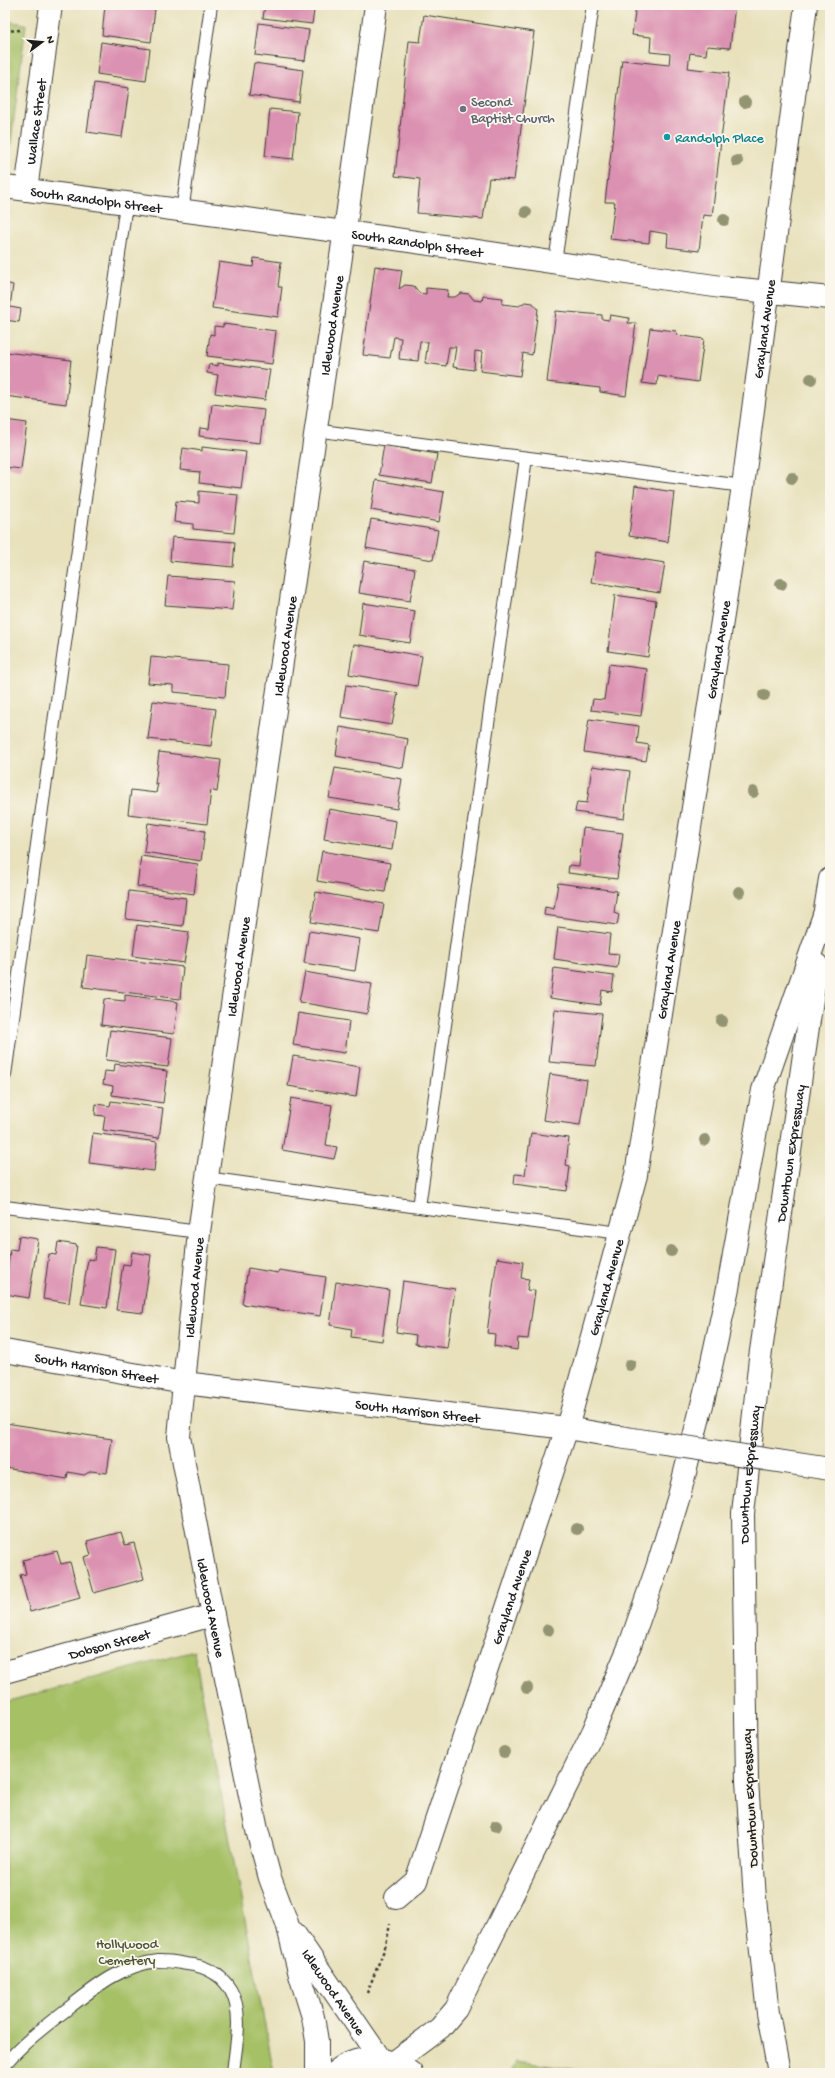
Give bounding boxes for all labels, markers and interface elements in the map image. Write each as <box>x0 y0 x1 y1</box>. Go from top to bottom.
north arrow <box>22 22 62 62</box>
text: N <box>43 35 56 45</box>
street label: Wallace Street <box>24 77 52 166</box>
place label: Second Baptist Church <box>470 95 555 128</box>
marker: Second Baptist Church <box>458 104 468 114</box>
place label: Randolph Place <box>675 131 764 148</box>
marker: Randolph Place <box>662 132 672 142</box>
street label: South Randolph Street <box>29 184 164 219</box>
street label: South Randolph Street <box>350 227 485 263</box>
street label: Idlewood Avenue <box>318 274 349 377</box>
street label: Grayland Avenue <box>751 278 781 380</box>
street label: Idlewood Avenue <box>271 594 303 697</box>
street label: Grayland Avenue <box>704 599 736 700</box>
street label: Idlewood Avenue <box>224 915 256 1018</box>
street label: Grayland Avenue <box>654 919 687 1021</box>
street label: Downtown Expressway <box>774 1083 811 1224</box>
street label: Idlewood Avenue <box>183 1236 210 1339</box>
street label: Grayland Avenue <box>587 1237 629 1338</box>
street label: South Harrison Street <box>33 1350 161 1389</box>
street label: South Harrison Street <box>354 1397 482 1429</box>
street label: Downtown Expressway <box>737 1405 766 1545</box>
street label: Grayland Avenue <box>489 1547 537 1647</box>
street label: Idlewood Avenue <box>191 1557 228 1660</box>
street label: Dobson Street <box>66 1626 154 1665</box>
street label: Downtown Expressway <box>739 1728 764 1869</box>
park label: Hollywood Cemetery <box>96 1937 160 1970</box>
street label: Idlewood Avenue <box>297 1947 368 2040</box>

